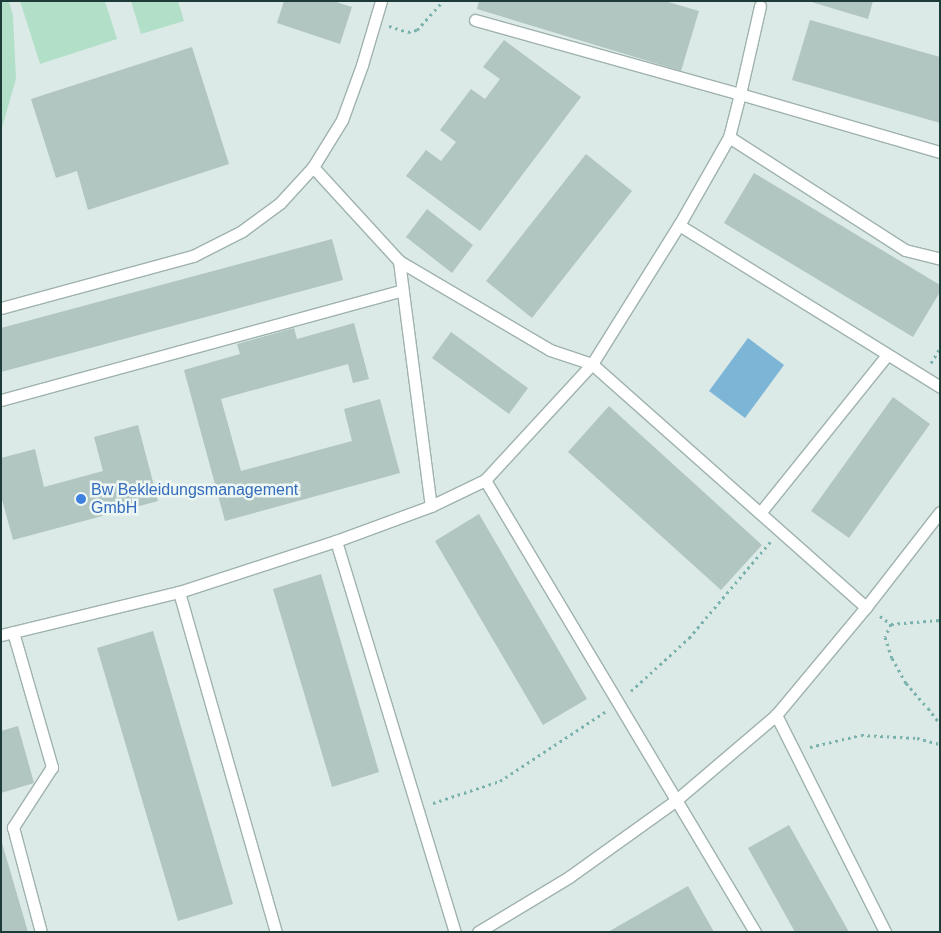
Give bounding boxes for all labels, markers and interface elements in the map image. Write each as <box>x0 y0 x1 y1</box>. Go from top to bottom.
place label: Bw Bekleidungsmanagement GmbH <box>91 480 298 518</box>
marker: Bw Bekleidungsmanagement GmbH <box>75 493 87 505</box>

